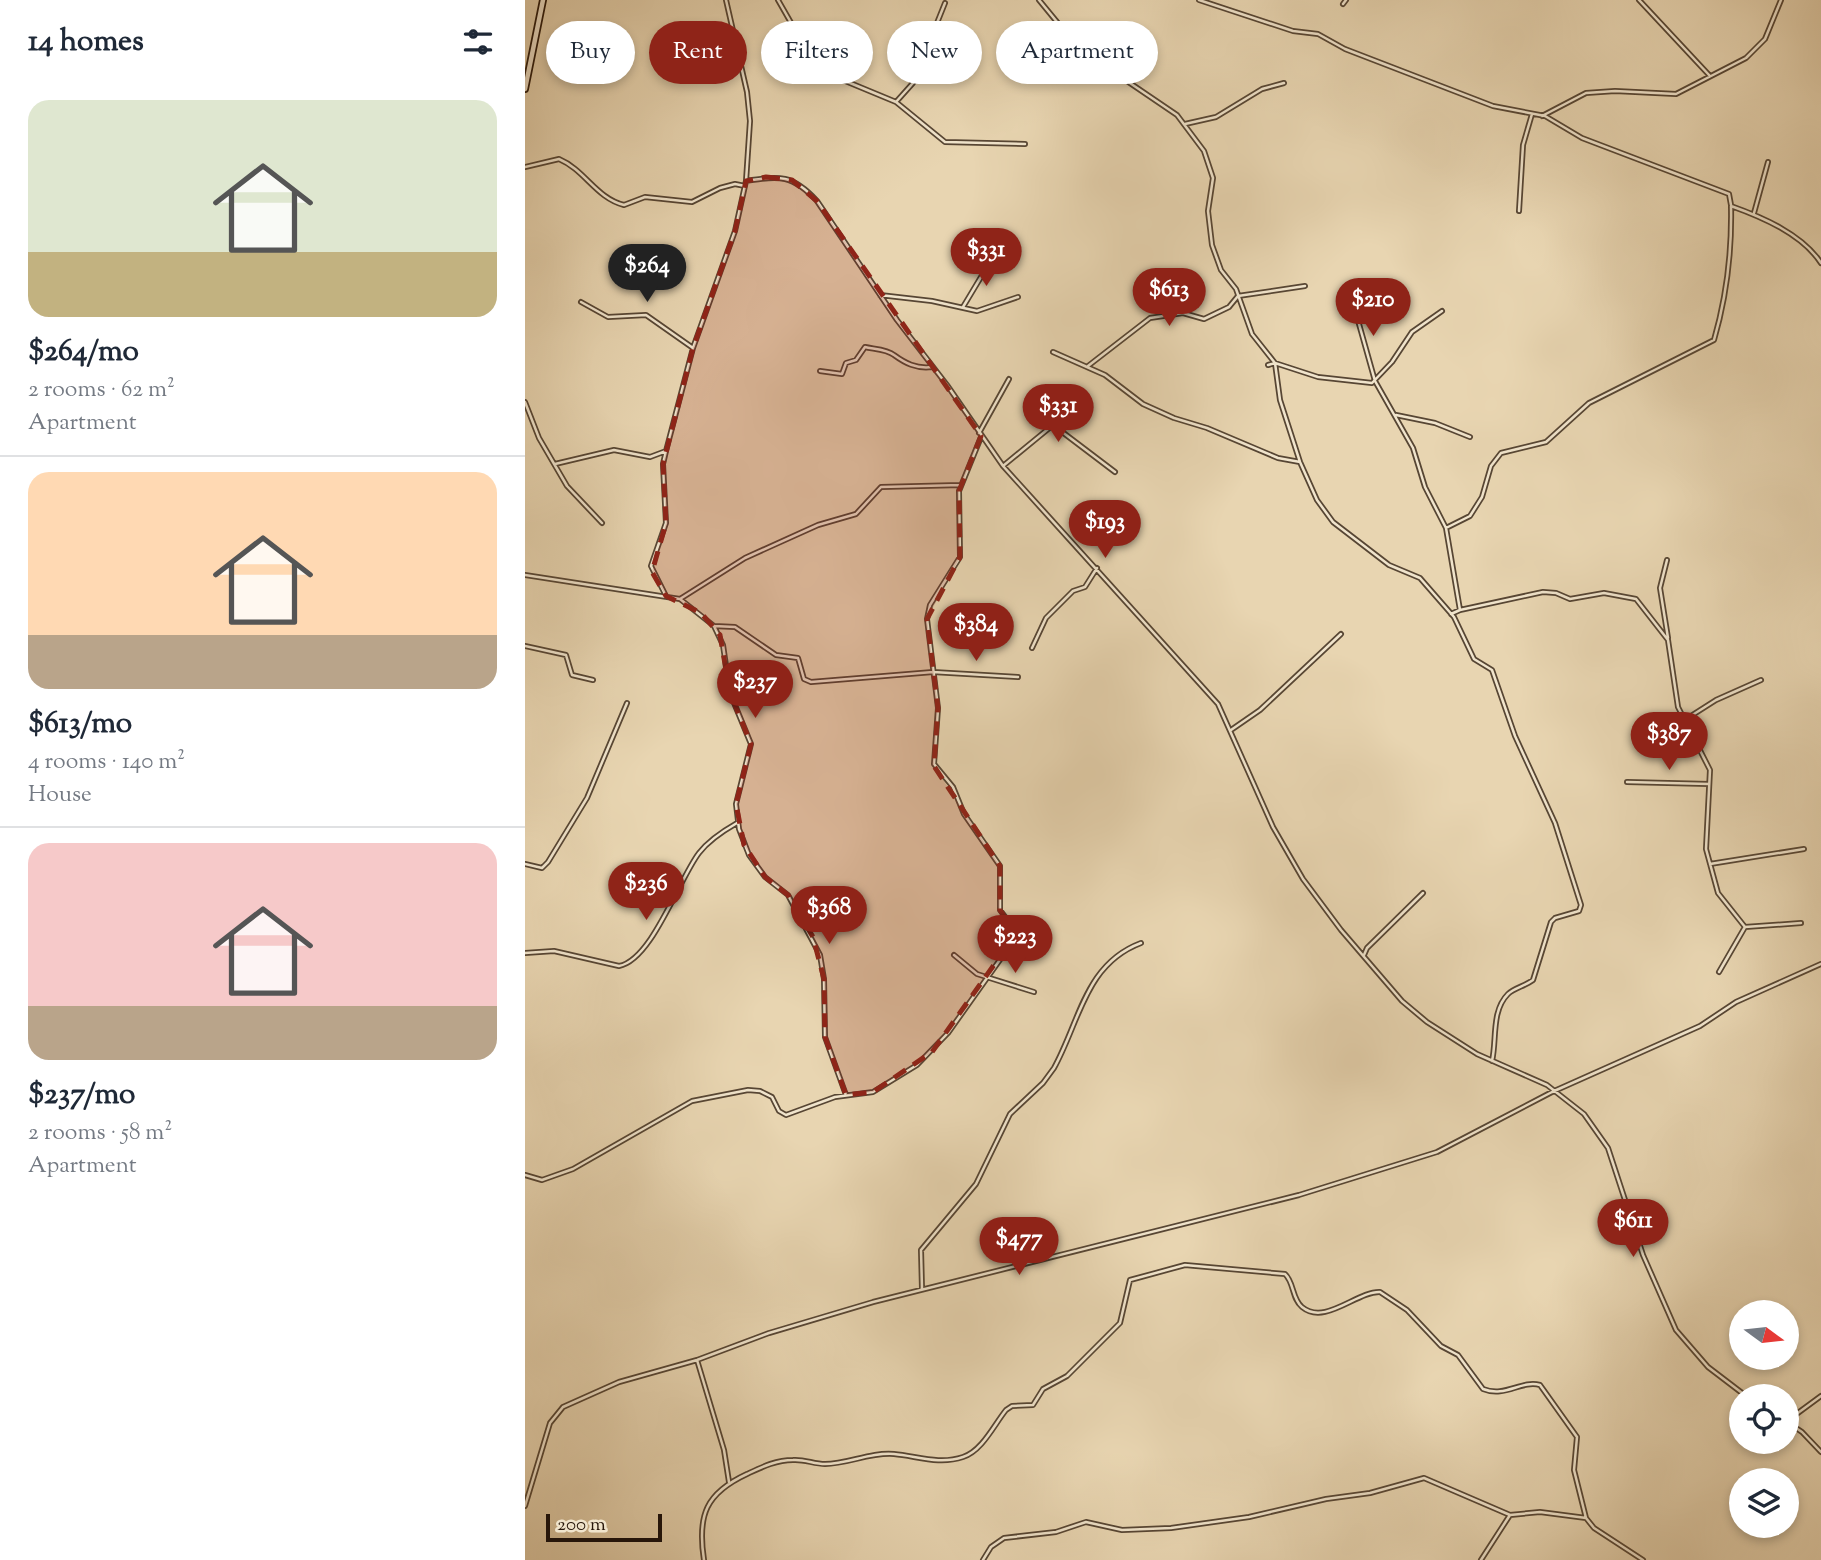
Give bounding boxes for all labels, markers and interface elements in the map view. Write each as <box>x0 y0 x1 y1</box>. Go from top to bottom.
text: 14 homes <box>28 21 144 64</box>
chip: Buy <box>546 21 635 84</box>
chip: Rent <box>649 21 747 84</box>
chip: Filters <box>761 21 873 84</box>
chip: New <box>887 21 982 84</box>
chip: Apartment <box>996 21 1158 84</box>
icon: filters <box>459 23 497 61</box>
icon: home <box>200 145 326 271</box>
pin: $331 <box>945 229 1027 288</box>
text: $331 <box>967 234 1005 267</box>
pin: $264 <box>606 244 688 304</box>
text: $264 <box>624 250 670 283</box>
pin: $613 <box>1128 268 1210 328</box>
text: $613 <box>1149 274 1189 307</box>
pin: $210 <box>1332 278 1414 338</box>
text: $210 <box>1352 284 1394 317</box>
text: $264/mo <box>28 331 139 374</box>
text: 2 rooms · 62 m² <box>28 374 175 407</box>
pin: $331 <box>1017 384 1099 444</box>
text: $331 <box>1039 390 1077 423</box>
text: Apartment <box>28 407 137 440</box>
pin: $193 <box>1064 500 1146 560</box>
text: $193 <box>1085 506 1125 539</box>
icon: home <box>200 517 326 643</box>
pin: $384 <box>935 604 1017 663</box>
text: $384 <box>954 609 998 642</box>
pin: $237 <box>714 660 796 720</box>
text: $237 <box>733 666 777 699</box>
text: $613/mo <box>28 703 132 746</box>
pin: $387 <box>1628 712 1710 772</box>
text: $387 <box>1647 718 1691 751</box>
text: 4 rooms · 140 m² <box>28 746 185 779</box>
text: House <box>28 779 92 812</box>
pin: $236 <box>605 862 687 922</box>
text: $236 <box>624 868 668 901</box>
pin: $368 <box>788 886 870 946</box>
icon: home <box>200 888 326 1014</box>
text: $368 <box>807 892 851 925</box>
pin: $223 <box>974 916 1056 975</box>
text: $223 <box>993 921 1037 954</box>
text: $237/mo <box>28 1074 135 1117</box>
text: 2 rooms · 58 m² <box>28 1117 172 1150</box>
text: Apartment <box>28 1150 137 1183</box>
pin: $611 <box>1592 1200 1674 1259</box>
text: $611 <box>1613 1205 1653 1238</box>
pin: $477 <box>978 1218 1060 1277</box>
text: $477 <box>996 1223 1042 1256</box>
north arrow <box>1729 1300 1799 1370</box>
map controls <box>1729 1300 1799 1538</box>
button: locate <box>1729 1384 1799 1454</box>
button: layers <box>1729 1468 1799 1538</box>
scale bar <box>546 1511 661 1543</box>
text: 200 m <box>557 1512 606 1539</box>

